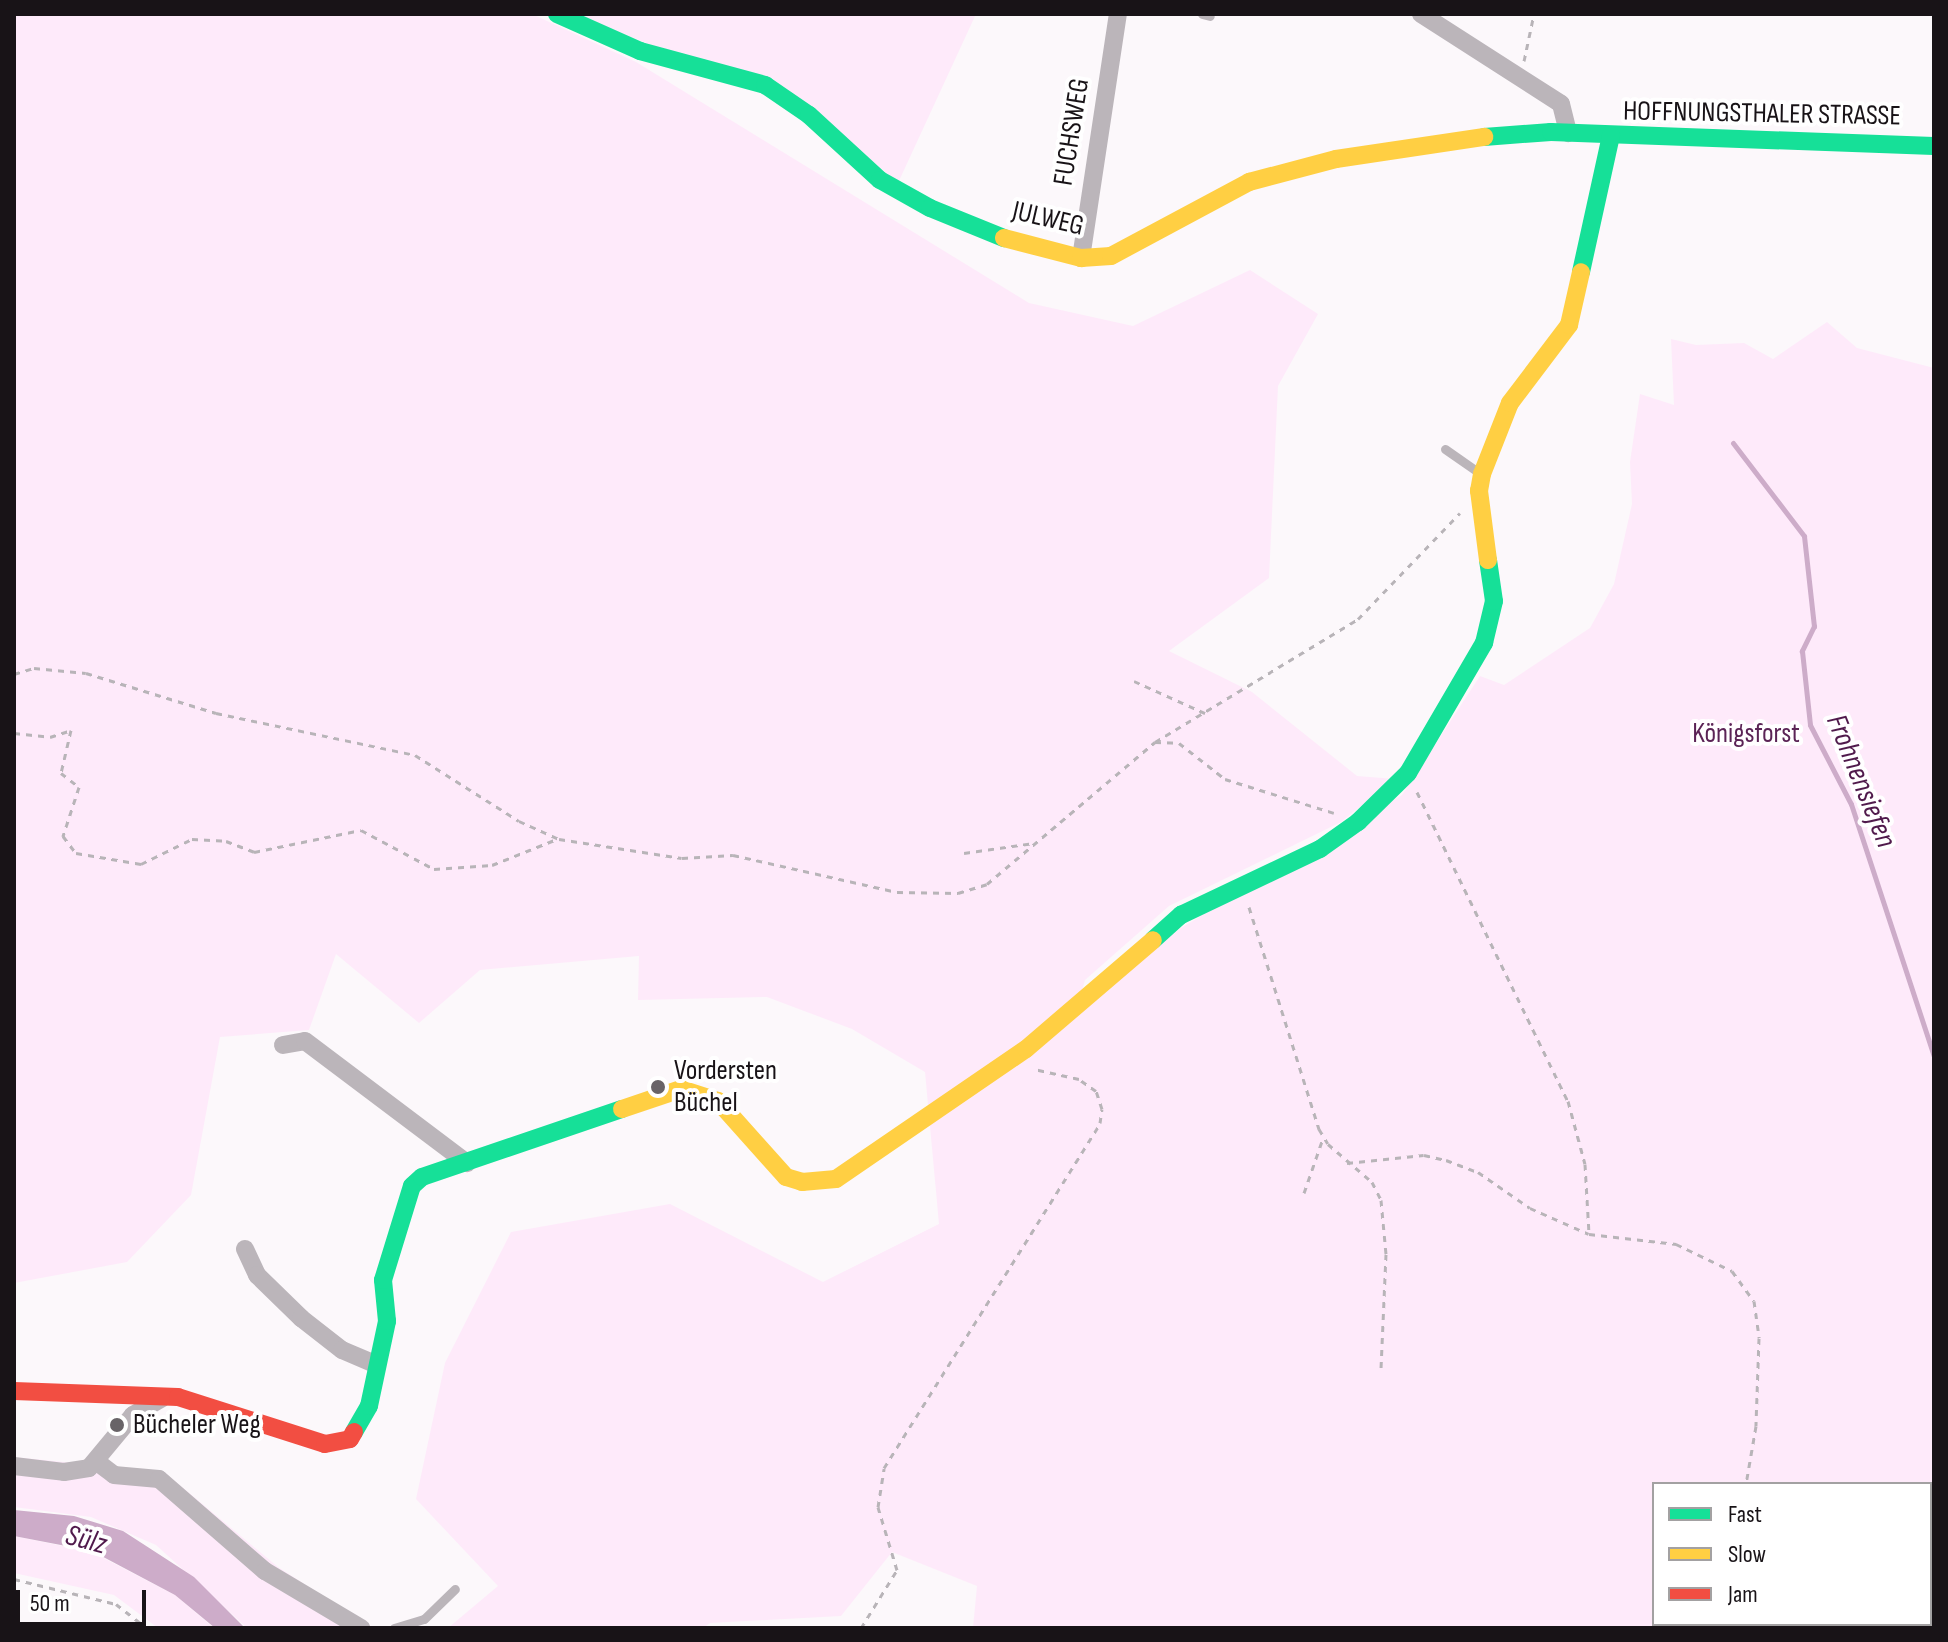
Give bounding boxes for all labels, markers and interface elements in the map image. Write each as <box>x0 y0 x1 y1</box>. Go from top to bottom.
street label: FUCHSWEG <box>1047 76 1097 188</box>
street label: HOFFNUNGSTHALER STRASSE <box>1623 95 1901 133</box>
street label: JULWEG <box>1009 194 1087 244</box>
water label: Frohnensiefen <box>1818 709 1904 853</box>
park label: Königsforst <box>1692 717 1800 751</box>
place label: Vordersten Büchel <box>674 1054 777 1120</box>
marker: Vordersten Büchel <box>649 1078 667 1096</box>
place label: Bücheler Weg <box>133 1408 261 1442</box>
marker: Bücheler Weg <box>108 1416 126 1434</box>
legend <box>1652 1482 1932 1626</box>
text: Fast <box>1728 1500 1762 1529</box>
water label: Sülz <box>62 1517 110 1563</box>
text: Slow <box>1728 1540 1766 1569</box>
scale bar <box>20 1574 150 1624</box>
text: Jam <box>1728 1580 1758 1609</box>
text: 50 m <box>30 1589 70 1618</box>

